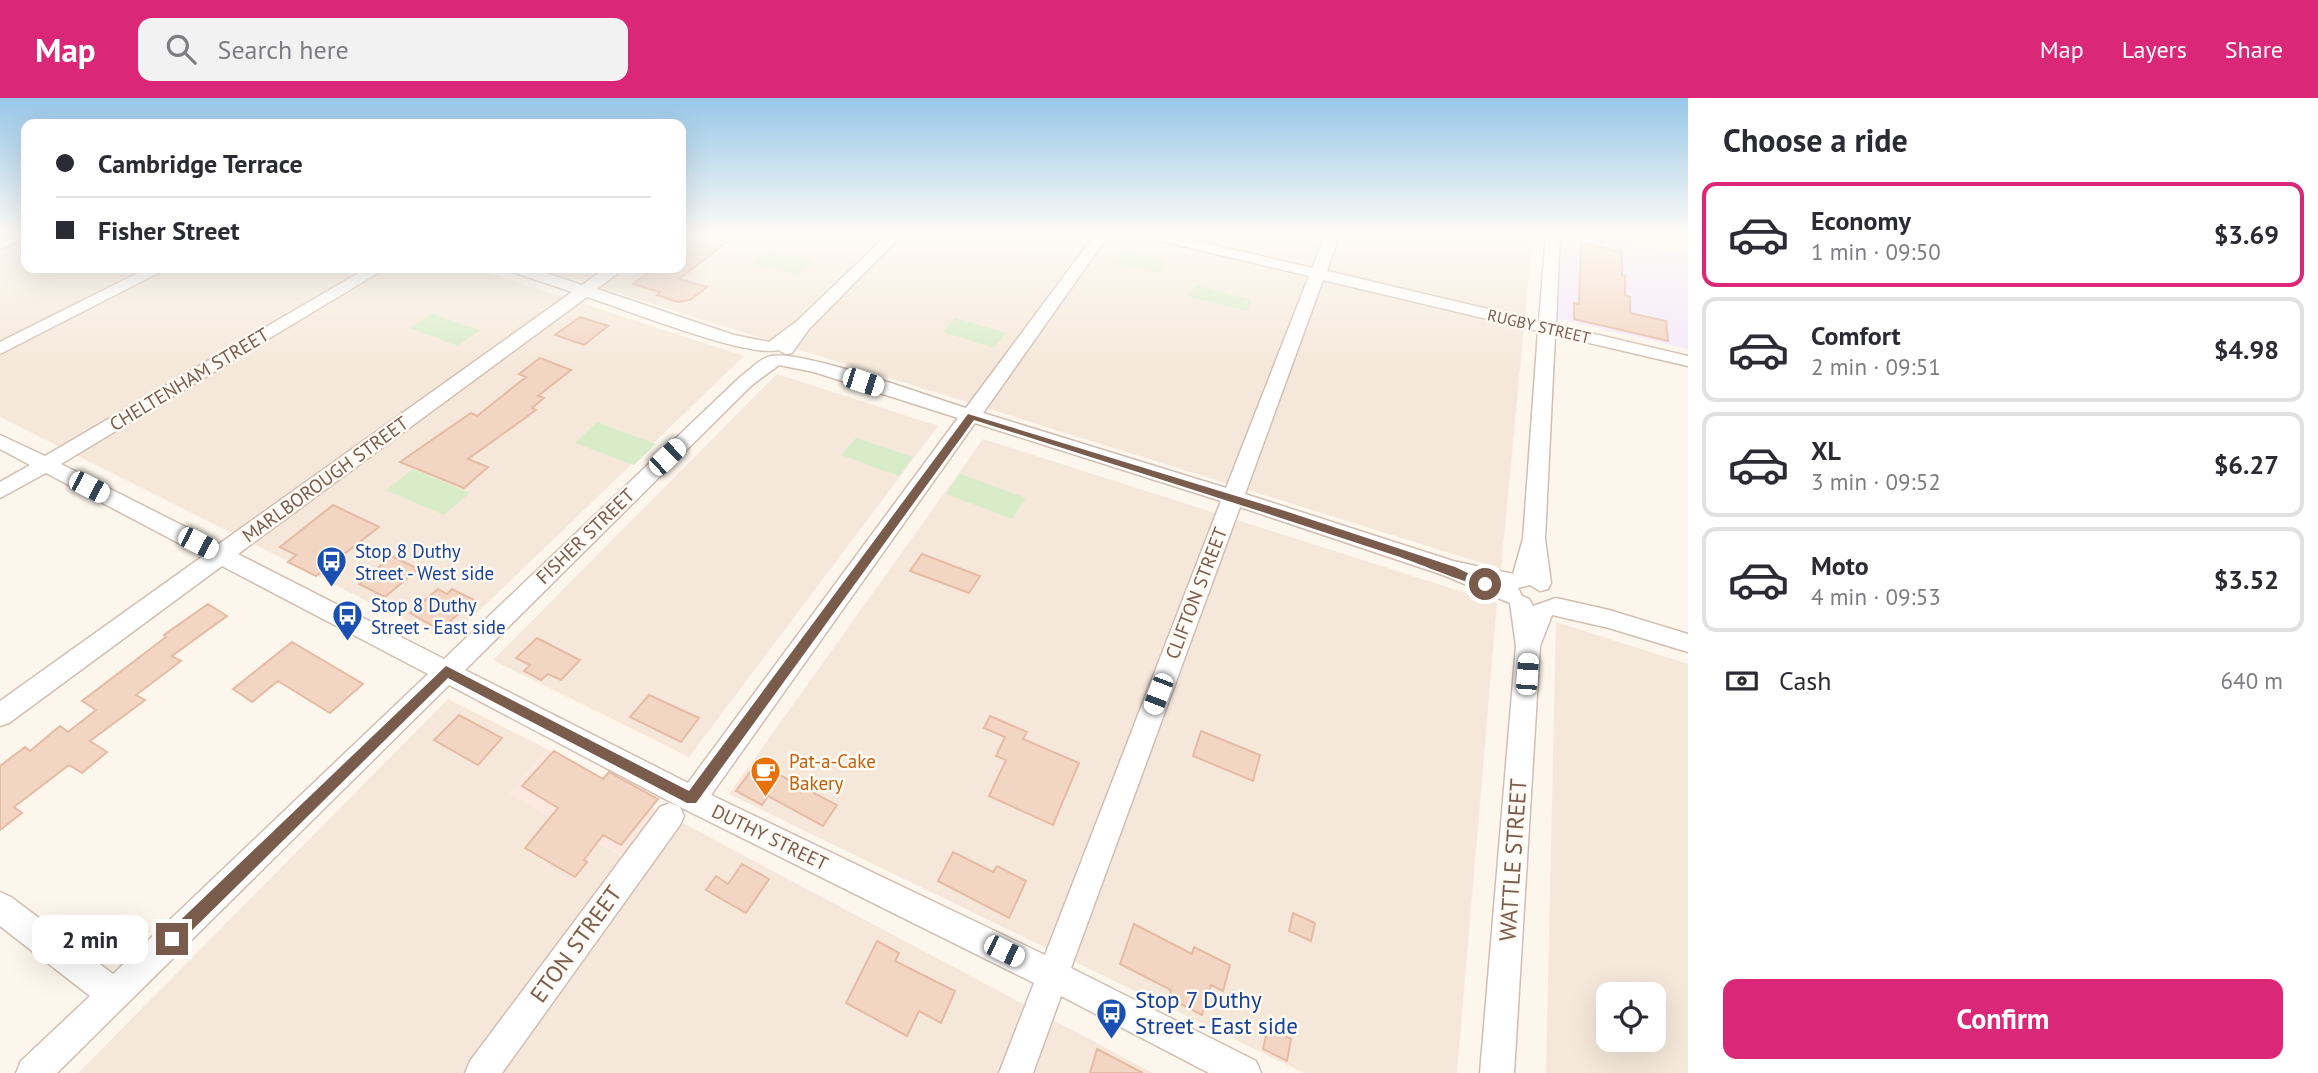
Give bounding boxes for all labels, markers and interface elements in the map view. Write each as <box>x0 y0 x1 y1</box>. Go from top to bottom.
search box <box>138 18 628 81</box>
text: Map <box>35 28 96 71</box>
icon: search <box>162 30 200 68</box>
text: Search here <box>218 33 349 66</box>
text: Map <box>2040 34 2084 65</box>
text: Layers <box>2122 34 2187 65</box>
text: Share <box>2225 34 2283 65</box>
text: Choose a ride <box>1723 119 1908 161</box>
text: Cambridge Terrace <box>98 147 303 180</box>
icon: car <box>1727 203 1790 266</box>
text: Economy <box>1811 204 1911 237</box>
text: Fisher Street <box>98 214 240 247</box>
text: $3.69 <box>2214 218 2279 251</box>
text: 1 min · 09:50 <box>1811 237 1941 266</box>
street label: RUGBY STREET <box>1486 304 1592 348</box>
icon: car <box>1727 318 1790 381</box>
text: Comfort <box>1811 319 1901 352</box>
street label: CHELTENHAM STREET <box>105 322 273 436</box>
text: $4.98 <box>2214 333 2279 366</box>
text: 2 min · 09:51 <box>1811 352 1941 381</box>
car <box>840 366 887 398</box>
street label: MARLBOROUGH STREET <box>237 410 413 547</box>
icon: car <box>1727 433 1790 496</box>
text: XL <box>1811 434 1841 467</box>
car <box>645 435 690 479</box>
text: $6.27 <box>2214 448 2279 481</box>
text: 3 min · 09:52 <box>1811 467 1941 496</box>
car <box>66 468 113 506</box>
street label: FISHER STREET <box>531 483 640 589</box>
street label: CLIFTON STREET <box>1160 523 1232 662</box>
car <box>175 524 222 562</box>
place label: Stop 8 Duthy Street - West side <box>355 539 494 585</box>
bus stop icon: Stop 8 Duthy Street - West side <box>315 545 349 589</box>
icon: car <box>1727 548 1790 611</box>
text: Moto <box>1811 549 1869 582</box>
text: $3.52 <box>2214 563 2279 596</box>
route start <box>1469 568 1501 600</box>
text: 4 min · 09:53 <box>1811 582 1941 611</box>
place label: Stop 8 Duthy Street - East side <box>371 593 506 639</box>
bus stop icon: Stop 8 Duthy Street - East side <box>331 599 365 643</box>
car <box>1516 652 1539 696</box>
icon: cash <box>1723 662 1761 700</box>
text: Cash <box>1779 664 1831 697</box>
text: 640 m <box>2221 666 2283 695</box>
car <box>1141 671 1176 717</box>
place label: Pat-a-Cake Bakery <box>789 749 876 795</box>
cafe icon: Pat-a-Cake Bakery <box>749 755 783 799</box>
street label: WATTLE STREET <box>1492 778 1533 942</box>
street label: DUTHY STREET <box>708 799 832 876</box>
street label: ETON STREET <box>523 879 628 1008</box>
callout: 2 min <box>32 914 148 964</box>
route end <box>156 923 188 955</box>
text: 2 min <box>62 925 118 954</box>
car <box>981 932 1028 970</box>
button: Confirm <box>1723 979 2283 1059</box>
map controls <box>1596 982 1666 1052</box>
button: locate <box>1596 982 1666 1052</box>
place label: Stop 7 Duthy Street - East side <box>1135 985 1298 1040</box>
bus stop icon: Stop 7 Duthy Street - East side <box>1095 996 1129 1040</box>

